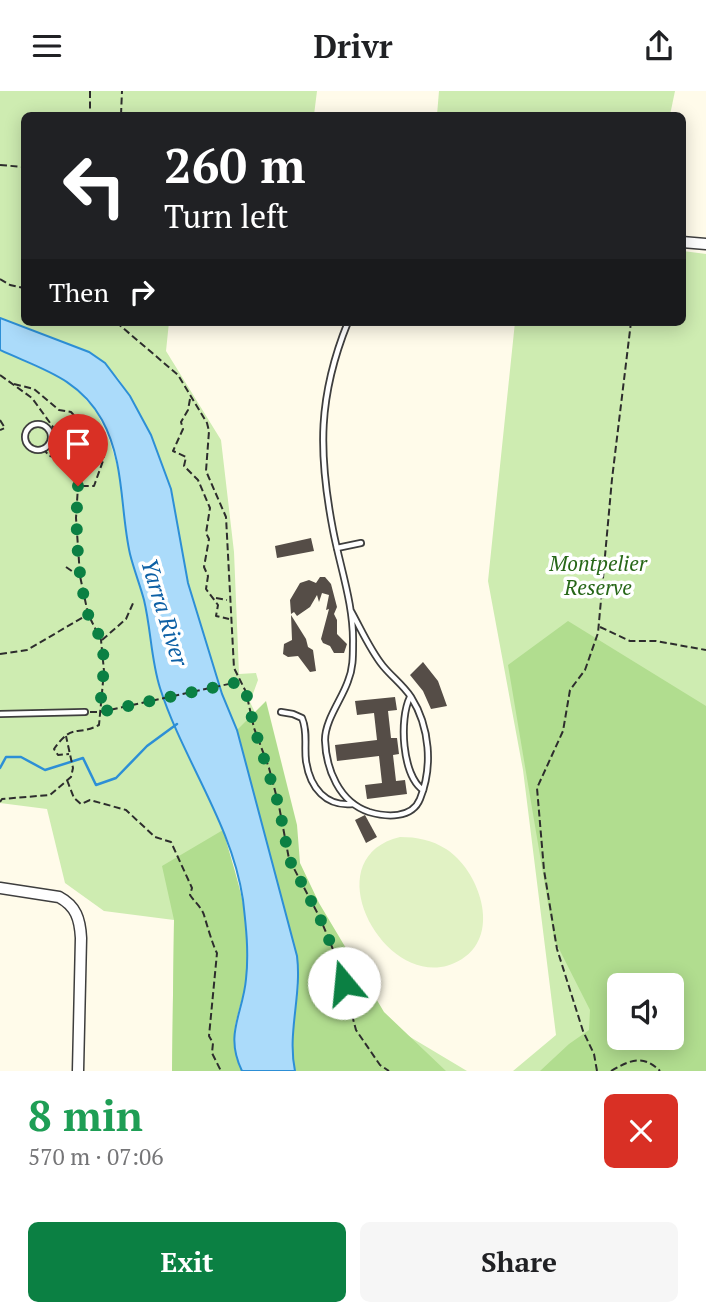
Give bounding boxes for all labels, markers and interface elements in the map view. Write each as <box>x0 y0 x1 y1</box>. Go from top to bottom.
text: Drivr <box>313 25 393 67</box>
icon: menu <box>28 27 66 65</box>
icon: share <box>640 27 678 65</box>
text: 260 m <box>164 132 306 197</box>
icon: left <box>49 140 140 231</box>
text: Turn left <box>164 195 288 237</box>
icon: right <box>123 273 161 311</box>
text: Then <box>49 275 109 309</box>
pin <box>48 414 108 486</box>
icon: arrive <box>59 425 97 463</box>
park label: Montpelier Reserve <box>548 549 648 601</box>
water label: Yarra River <box>134 554 196 671</box>
position arrow <box>307 946 381 1020</box>
map controls <box>607 973 684 1050</box>
button: sound <box>607 973 684 1050</box>
text: 8 min <box>28 1087 143 1143</box>
button: close <box>604 1094 678 1168</box>
text: 570 m · 07:06 <box>28 1141 163 1172</box>
button: Exit <box>28 1222 346 1302</box>
button: Share <box>360 1222 678 1302</box>

